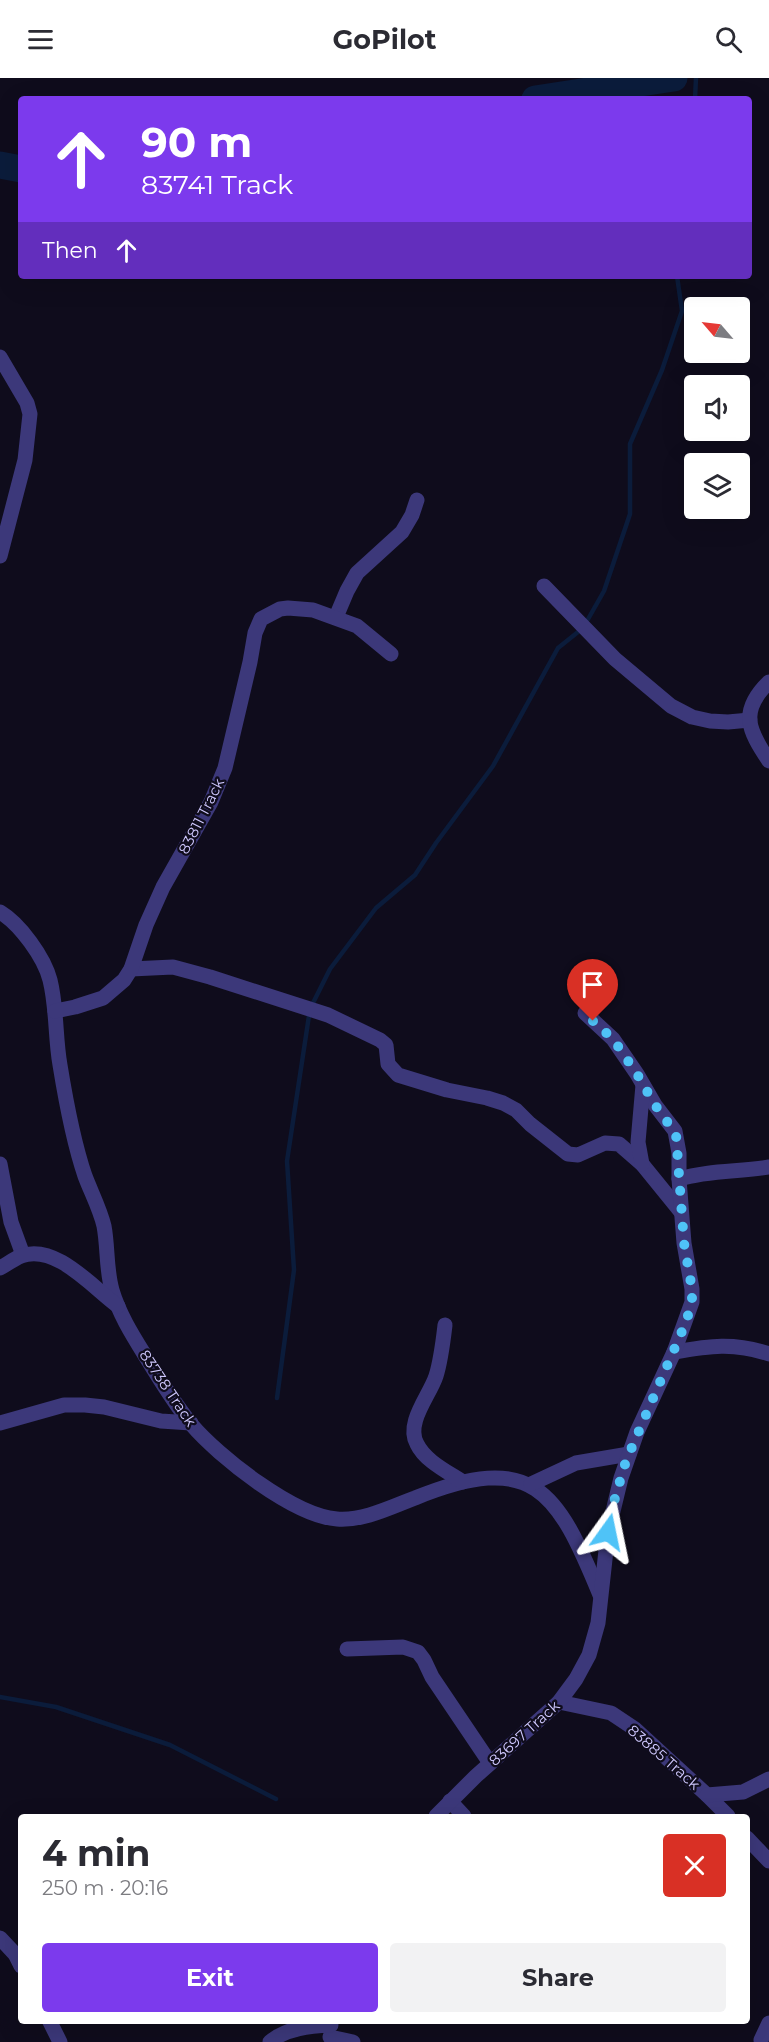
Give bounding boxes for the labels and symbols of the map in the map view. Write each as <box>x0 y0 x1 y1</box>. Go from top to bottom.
north arrow <box>684 297 750 363</box>
street label: 83811 Track <box>174 775 228 857</box>
pin <box>567 959 618 1021</box>
street label: 83738 Track <box>135 1346 201 1430</box>
position arrow <box>576 1500 640 1564</box>
street label: 83697 Track <box>485 1696 563 1770</box>
street label: 83885 Track <box>624 1720 704 1794</box>

